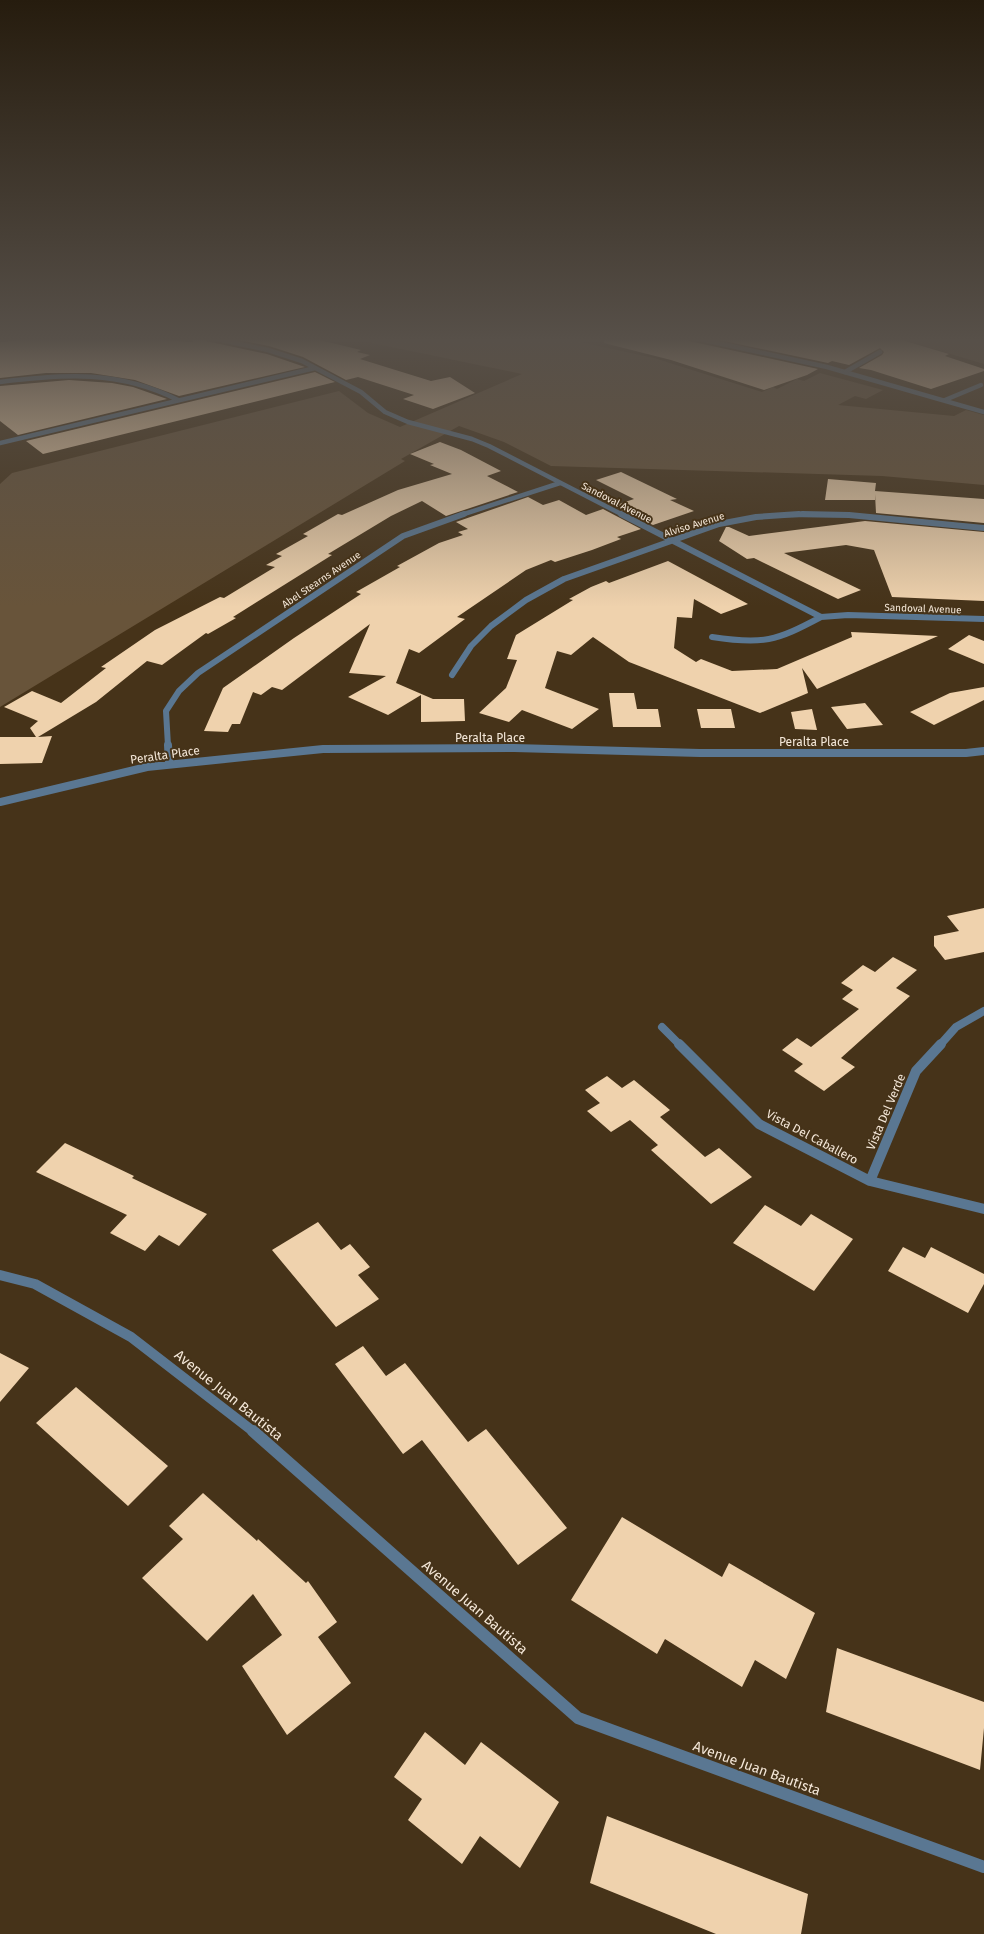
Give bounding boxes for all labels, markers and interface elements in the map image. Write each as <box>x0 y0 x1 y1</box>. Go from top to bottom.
street label: Sandoval Avenue <box>579 480 654 526</box>
street label: Alviso Avenue <box>663 510 726 540</box>
street label: Abel Stearns Avenue <box>280 549 363 611</box>
street label: Sandoval Avenue <box>884 602 962 616</box>
street label: Peralta Place <box>455 731 525 745</box>
street label: Peralta Place <box>779 735 849 749</box>
street label: Peralta Place <box>129 743 201 767</box>
street label: Vista Del Verde <box>864 1072 908 1152</box>
street label: Vista Del Caballero <box>764 1107 860 1167</box>
street label: Avenue Juan Bautista <box>171 1346 286 1444</box>
street label: Avenue Juan Bautista <box>418 1557 531 1658</box>
street label: Avenue Juan Bautista <box>691 1737 823 1799</box>

